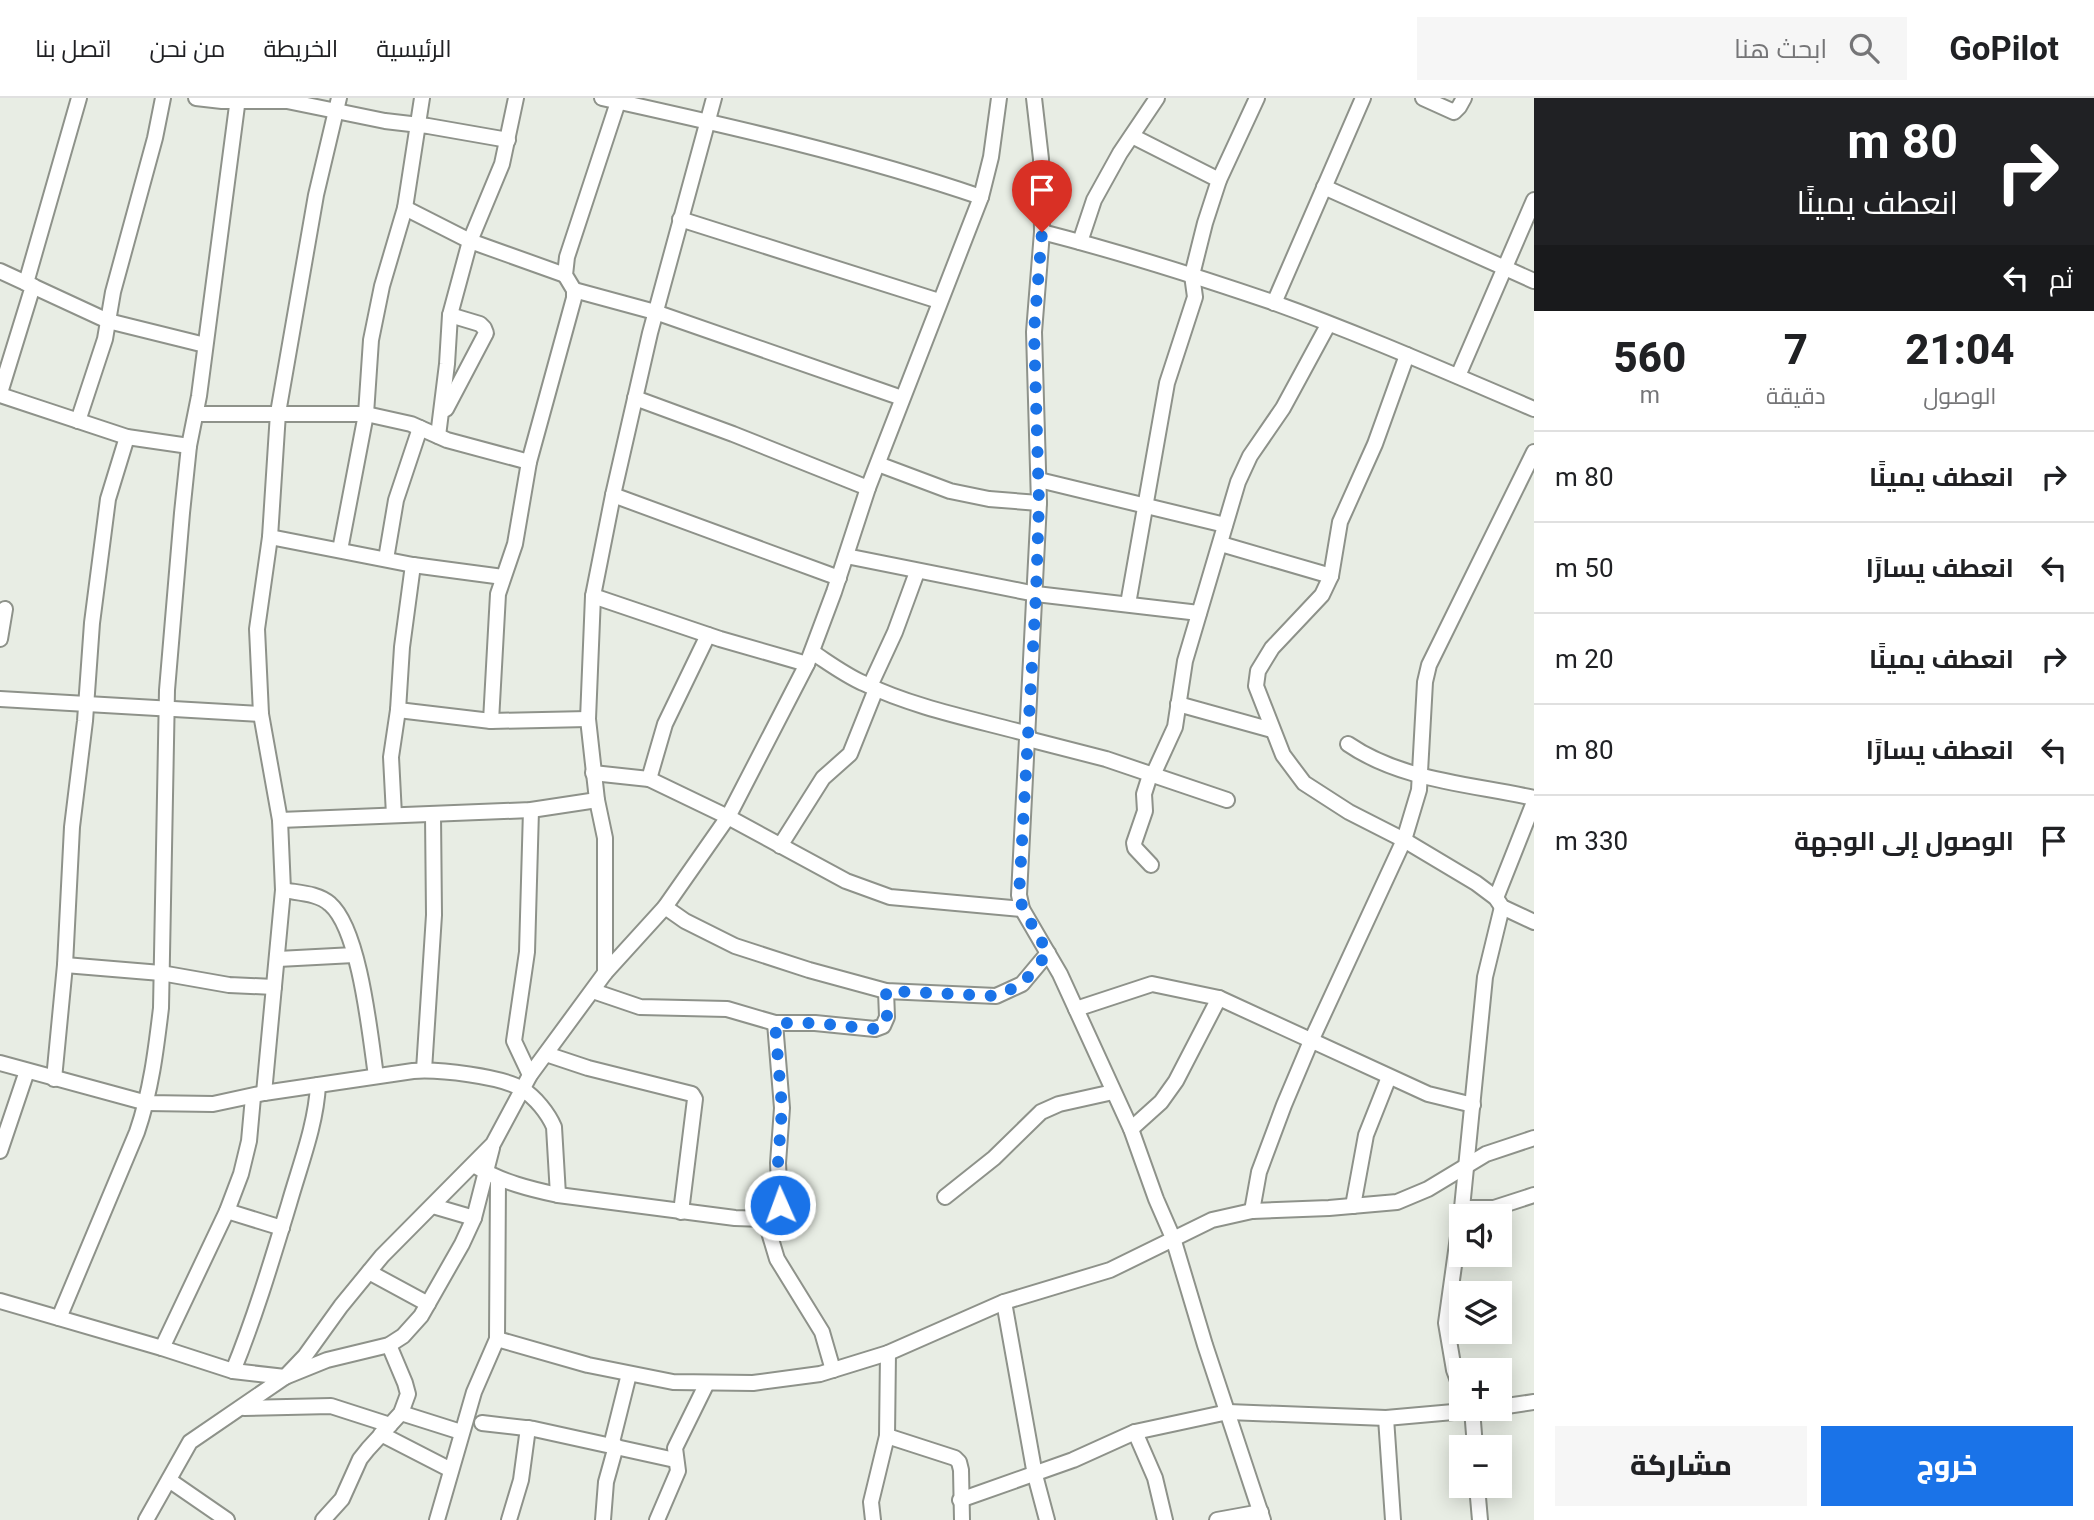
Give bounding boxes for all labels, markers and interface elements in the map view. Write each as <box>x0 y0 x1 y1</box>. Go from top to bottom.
search box <box>1417 17 1907 80</box>
icon: search <box>1845 29 1883 67</box>
text: GoPilot <box>1949 29 2059 68</box>
text: ابحث هنا <box>1734 34 1827 64</box>
text: اتصل بنا <box>35 35 112 63</box>
text: من نحن <box>150 35 225 63</box>
text: الخريطة <box>263 35 338 63</box>
text: الرئيسية <box>376 35 452 63</box>
text: 80 m <box>1847 113 1958 170</box>
icon: right <box>1982 126 2073 217</box>
pin <box>1012 160 1072 232</box>
icon: arrive <box>1023 171 1061 209</box>
text: انعطف يمينًا <box>1796 184 1958 222</box>
icon: left <box>1997 259 2035 297</box>
text: ثم <box>2049 264 2073 294</box>
text: 7 <box>1784 325 1808 374</box>
text: 21:04 <box>1905 325 2014 374</box>
text: 560 <box>1614 333 1686 382</box>
text: m <box>1640 382 1660 409</box>
text: دقيقة <box>1766 383 1826 410</box>
text: الوصول <box>1923 383 1996 410</box>
icon: right <box>2035 458 2073 496</box>
text: 80 m <box>1555 462 1614 492</box>
text: انعطف يمينًا <box>1869 462 2014 492</box>
icon: left <box>2035 549 2073 587</box>
text: 50 m <box>1555 553 1614 583</box>
text: انعطف يسارًا <box>1866 553 2014 583</box>
icon: right <box>2035 640 2073 678</box>
text: 20 m <box>1555 644 1614 674</box>
text: انعطف يمينًا <box>1869 644 2014 674</box>
icon: left <box>2035 731 2073 769</box>
text: 80 m <box>1555 735 1614 765</box>
text: انعطف يسارًا <box>1866 735 2014 765</box>
icon: arrive <box>2035 822 2073 860</box>
text: 330 m <box>1555 826 1628 856</box>
text: الوصول إلى الوجهة <box>1794 826 2014 856</box>
position arrow <box>743 1168 817 1242</box>
map controls <box>1449 1204 1512 1498</box>
button: sound <box>1449 1204 1512 1267</box>
button: layers <box>1449 1281 1512 1344</box>
button: + <box>1449 1358 1512 1421</box>
button: مشاركة <box>1555 1426 1807 1506</box>
button: خروج <box>1821 1426 2073 1506</box>
button: − <box>1449 1435 1512 1498</box>

